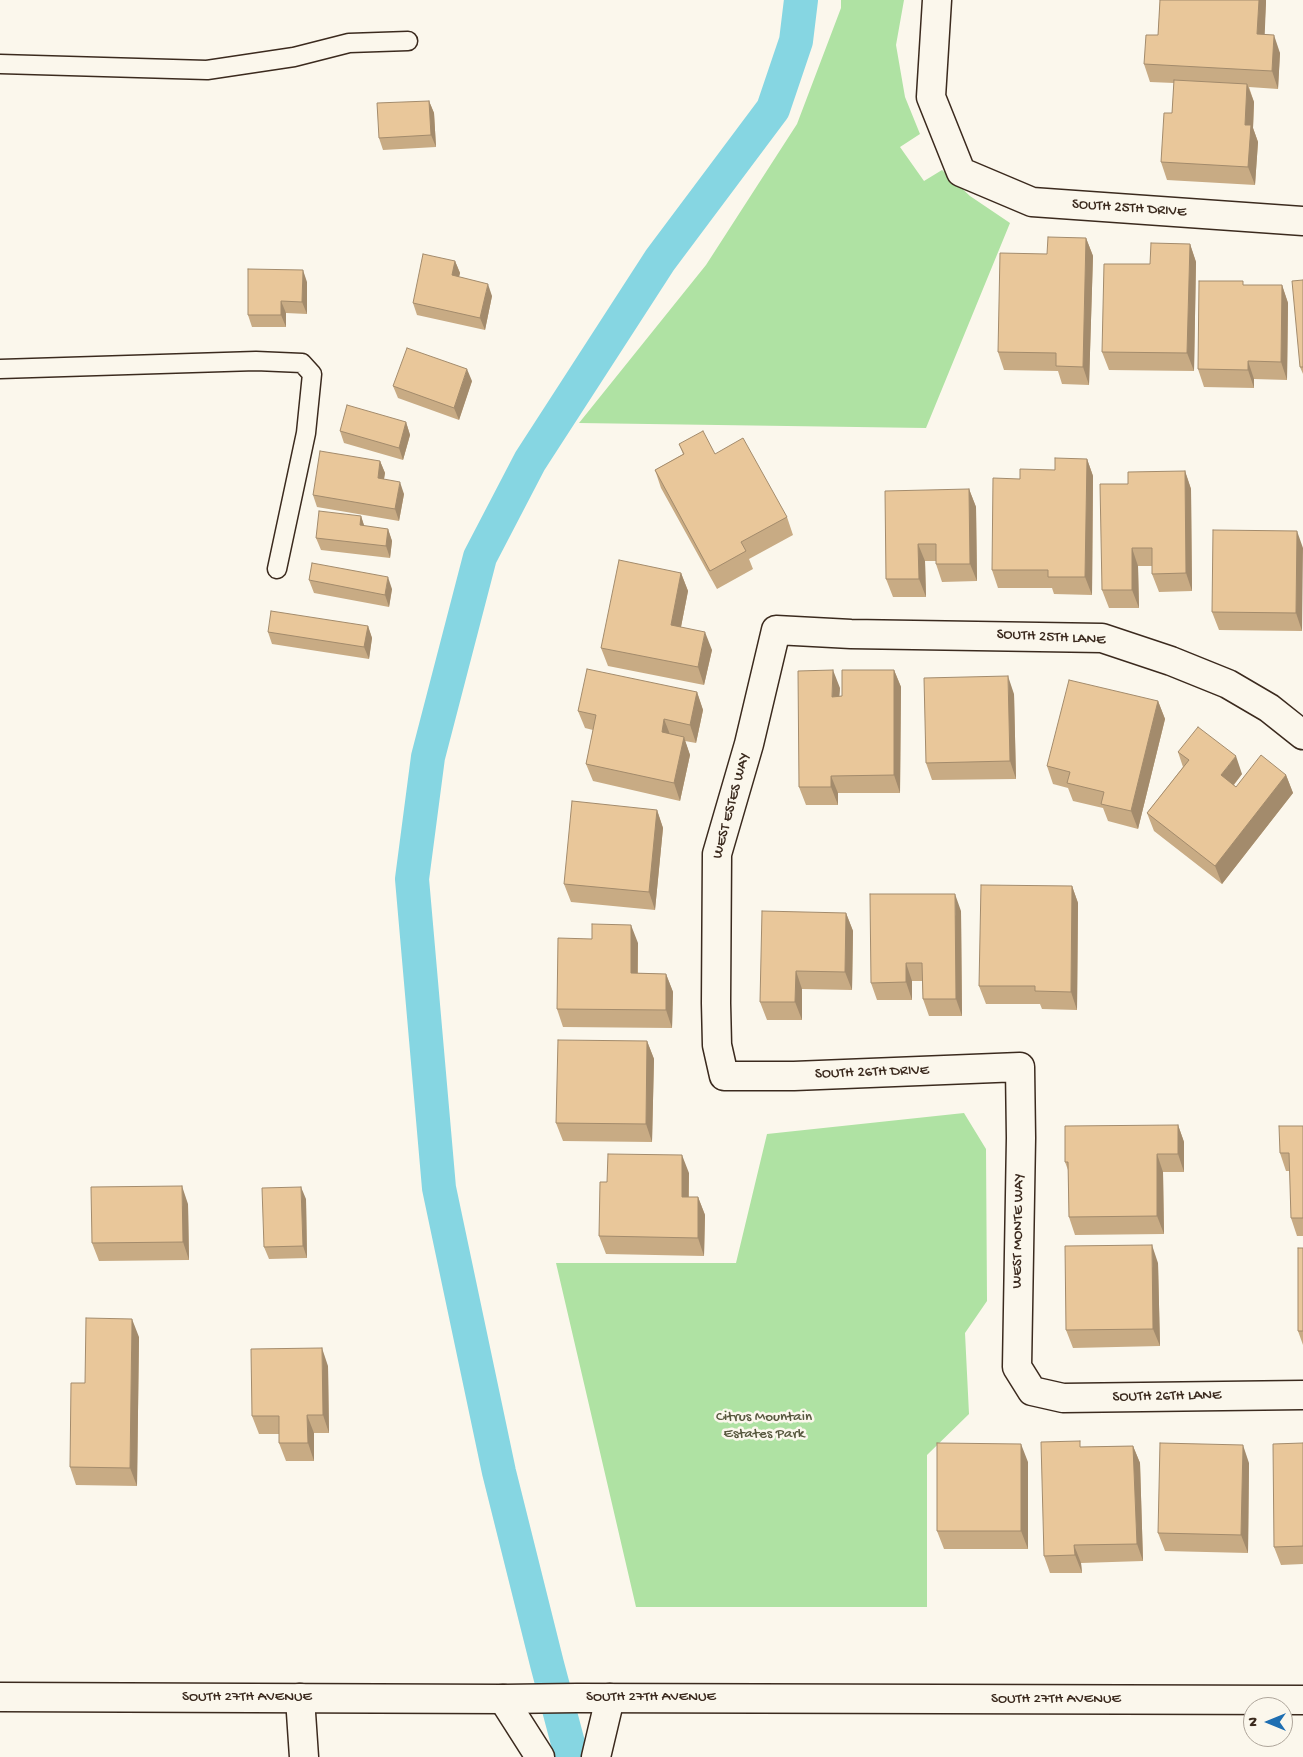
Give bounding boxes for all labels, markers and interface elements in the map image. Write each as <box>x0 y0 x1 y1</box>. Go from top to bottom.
street label: SOUTH 25TH DRIVE <box>1071 196 1187 222</box>
street label: SOUTH 25TH LANE <box>996 626 1106 650</box>
street label: WEST ESTES WAY <box>709 751 755 861</box>
street label: SOUTH 26TH DRIVE <box>815 1062 929 1084</box>
street label: WEST MONTE WAY <box>1009 1173 1029 1289</box>
street label: SOUTH 26TH LANE <box>1112 1387 1222 1407</box>
park label: Citrus Mountain Estates Park <box>716 1409 812 1444</box>
street label: SOUTH 27TH AVENUE <box>182 1689 312 1707</box>
street label: SOUTH 27TH AVENUE <box>586 1689 716 1707</box>
street label: SOUTH 27TH AVENUE <box>991 1691 1121 1709</box>
north arrow <box>1243 1697 1293 1747</box>
text: N <box>1245 1717 1262 1727</box>

